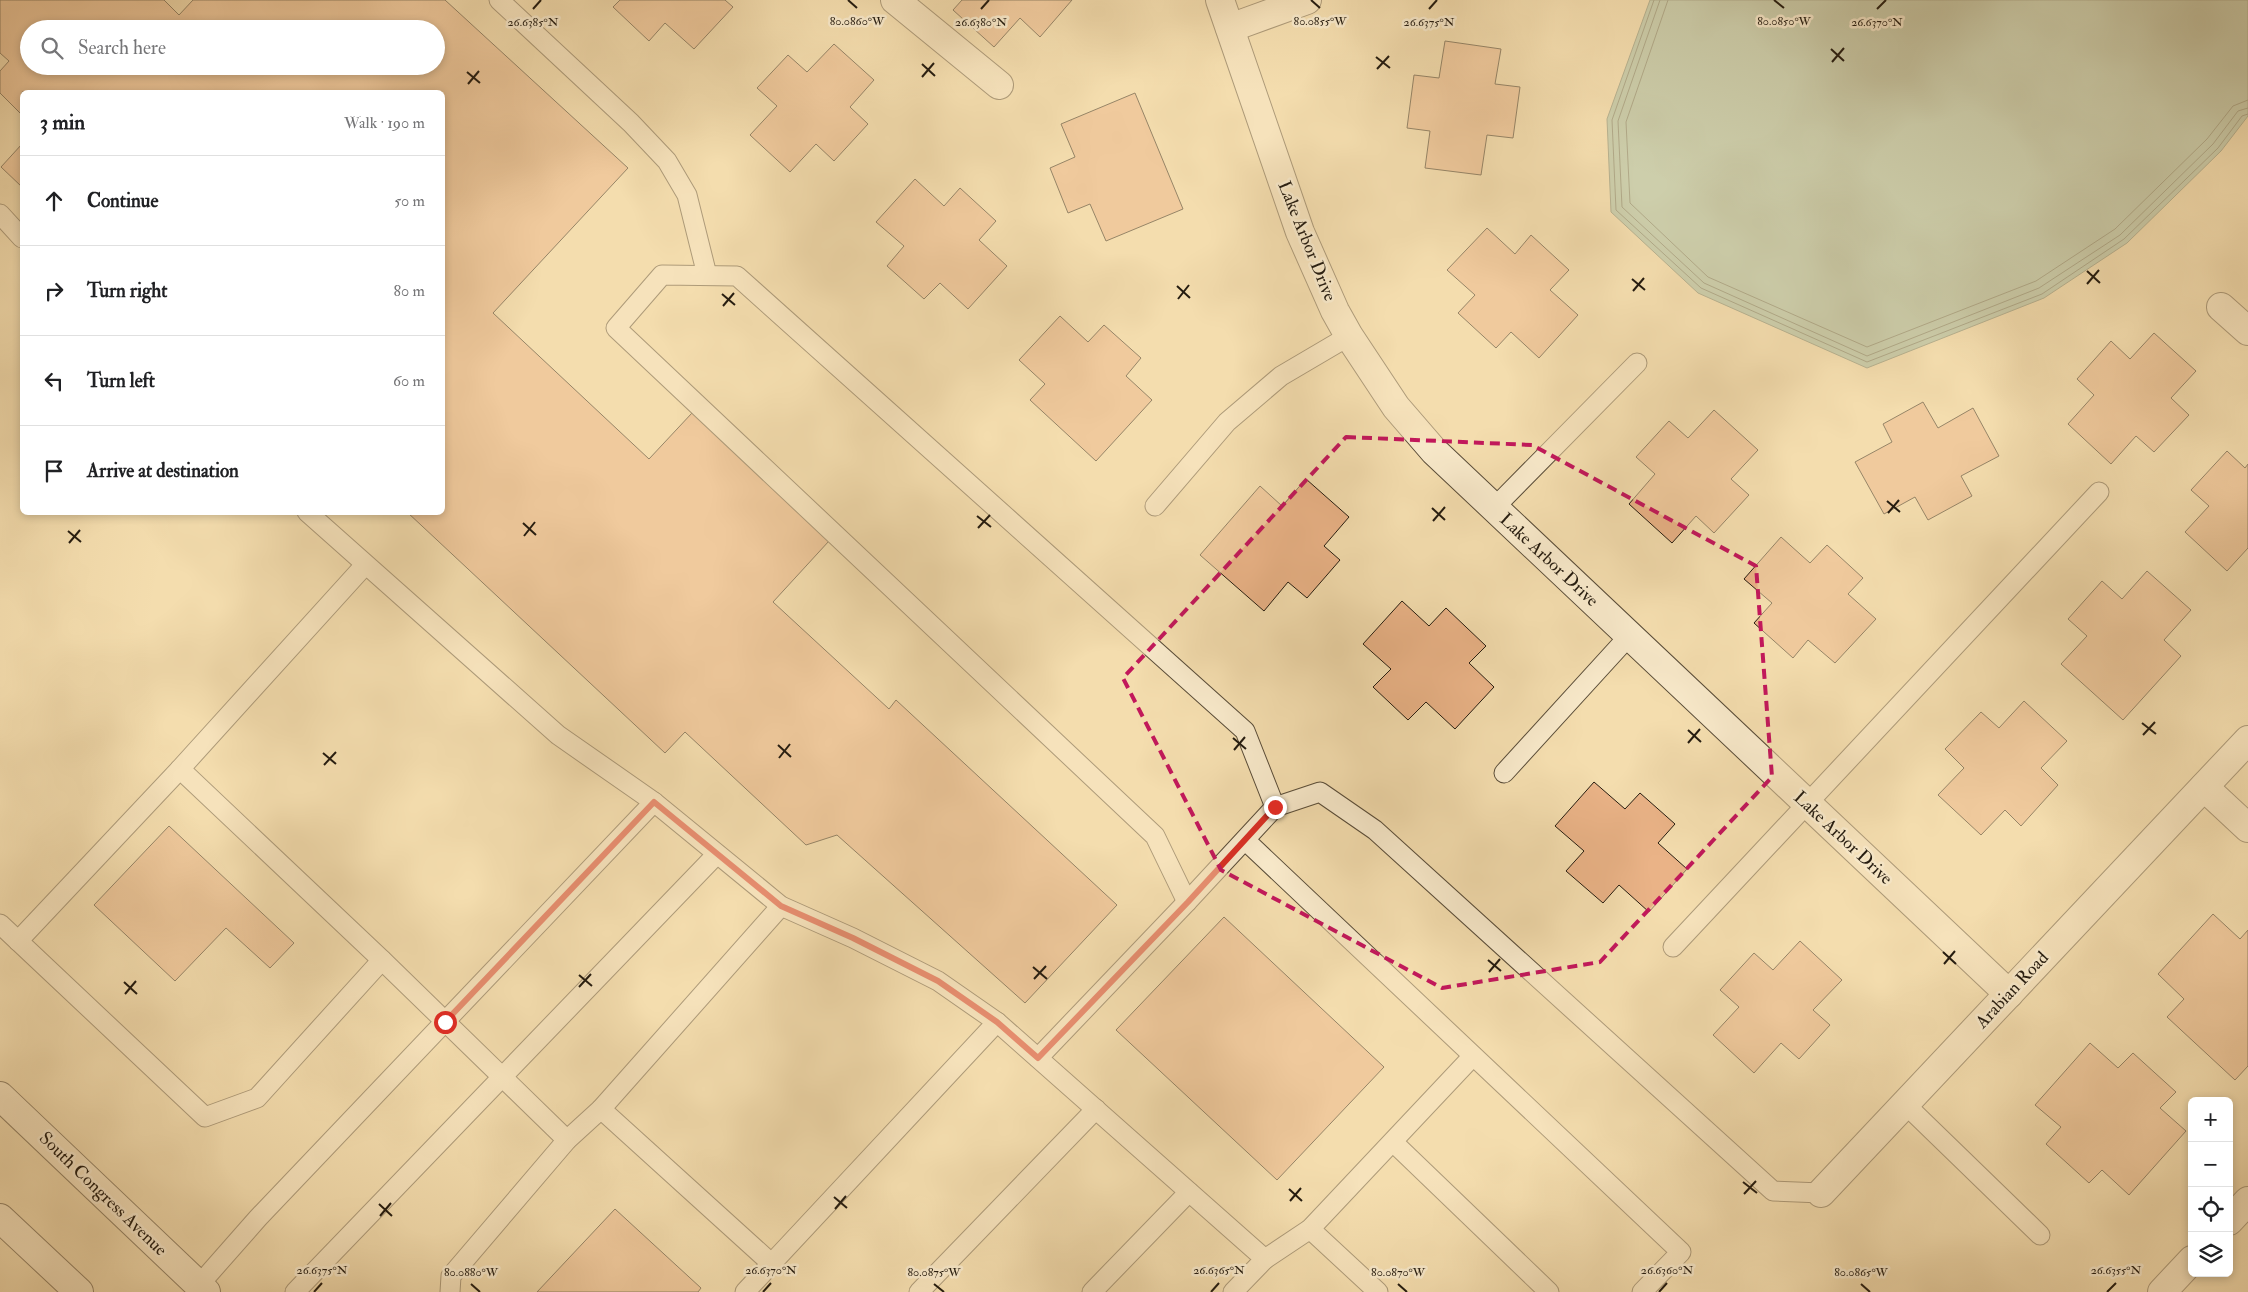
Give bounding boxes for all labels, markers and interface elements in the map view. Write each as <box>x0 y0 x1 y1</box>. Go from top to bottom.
text: 80.0860°W <box>830 14 885 29</box>
text: 80.0855°W <box>1294 14 1347 29</box>
text: 80.0850°W <box>1757 14 1812 29</box>
text: 26.6385°N <box>508 15 559 30</box>
text: 26.6380°N <box>955 15 1007 30</box>
text: 26.6375°N <box>1404 15 1455 30</box>
text: 26.6370°N <box>1851 15 1903 30</box>
search box <box>20 20 445 75</box>
icon: search <box>38 34 66 62</box>
text: Search here <box>78 36 166 60</box>
text: 3 min <box>40 109 85 136</box>
text: Walk · 190 m <box>344 113 425 133</box>
street label: Lake Arbor Drive <box>1272 178 1342 305</box>
icon: ahead <box>40 187 68 215</box>
text: Continue <box>87 189 158 213</box>
text: 50 m <box>394 191 425 211</box>
icon: right <box>40 277 68 305</box>
text: Turn right <box>87 279 167 303</box>
text: 80 m <box>394 281 425 301</box>
icon: left <box>40 367 68 395</box>
text: Turn left <box>87 369 155 393</box>
text: 60 m <box>393 371 425 391</box>
icon: arrive <box>40 457 68 485</box>
text: Arrive at destination <box>87 459 239 483</box>
street label: Lake Arbor Drive <box>1495 508 1604 612</box>
street label: Lake Arbor Drive <box>1789 786 1898 890</box>
route end <box>1264 796 1287 819</box>
street label: Arabian Road <box>1970 947 2054 1034</box>
route start <box>434 1011 457 1034</box>
map controls <box>2188 1097 2233 1277</box>
button: + <box>2188 1097 2233 1142</box>
street label: South Congress Avenue <box>34 1127 172 1261</box>
button: − <box>2188 1142 2233 1187</box>
button: locate <box>2188 1187 2233 1232</box>
button: layers <box>2188 1232 2233 1277</box>
text: 26.6375°N <box>297 1263 348 1278</box>
text: 26.6370°N <box>745 1263 797 1278</box>
text: 26.6365°N <box>1193 1263 1245 1278</box>
text: 26.6360°N <box>1641 1263 1693 1278</box>
text: 26.6355°N <box>2091 1263 2142 1278</box>
text: 80.0880°W <box>444 1265 499 1280</box>
text: 80.0875°W <box>907 1265 961 1280</box>
text: 80.0870°W <box>1371 1265 1426 1280</box>
text: 80.0865°W <box>1834 1265 1889 1280</box>

